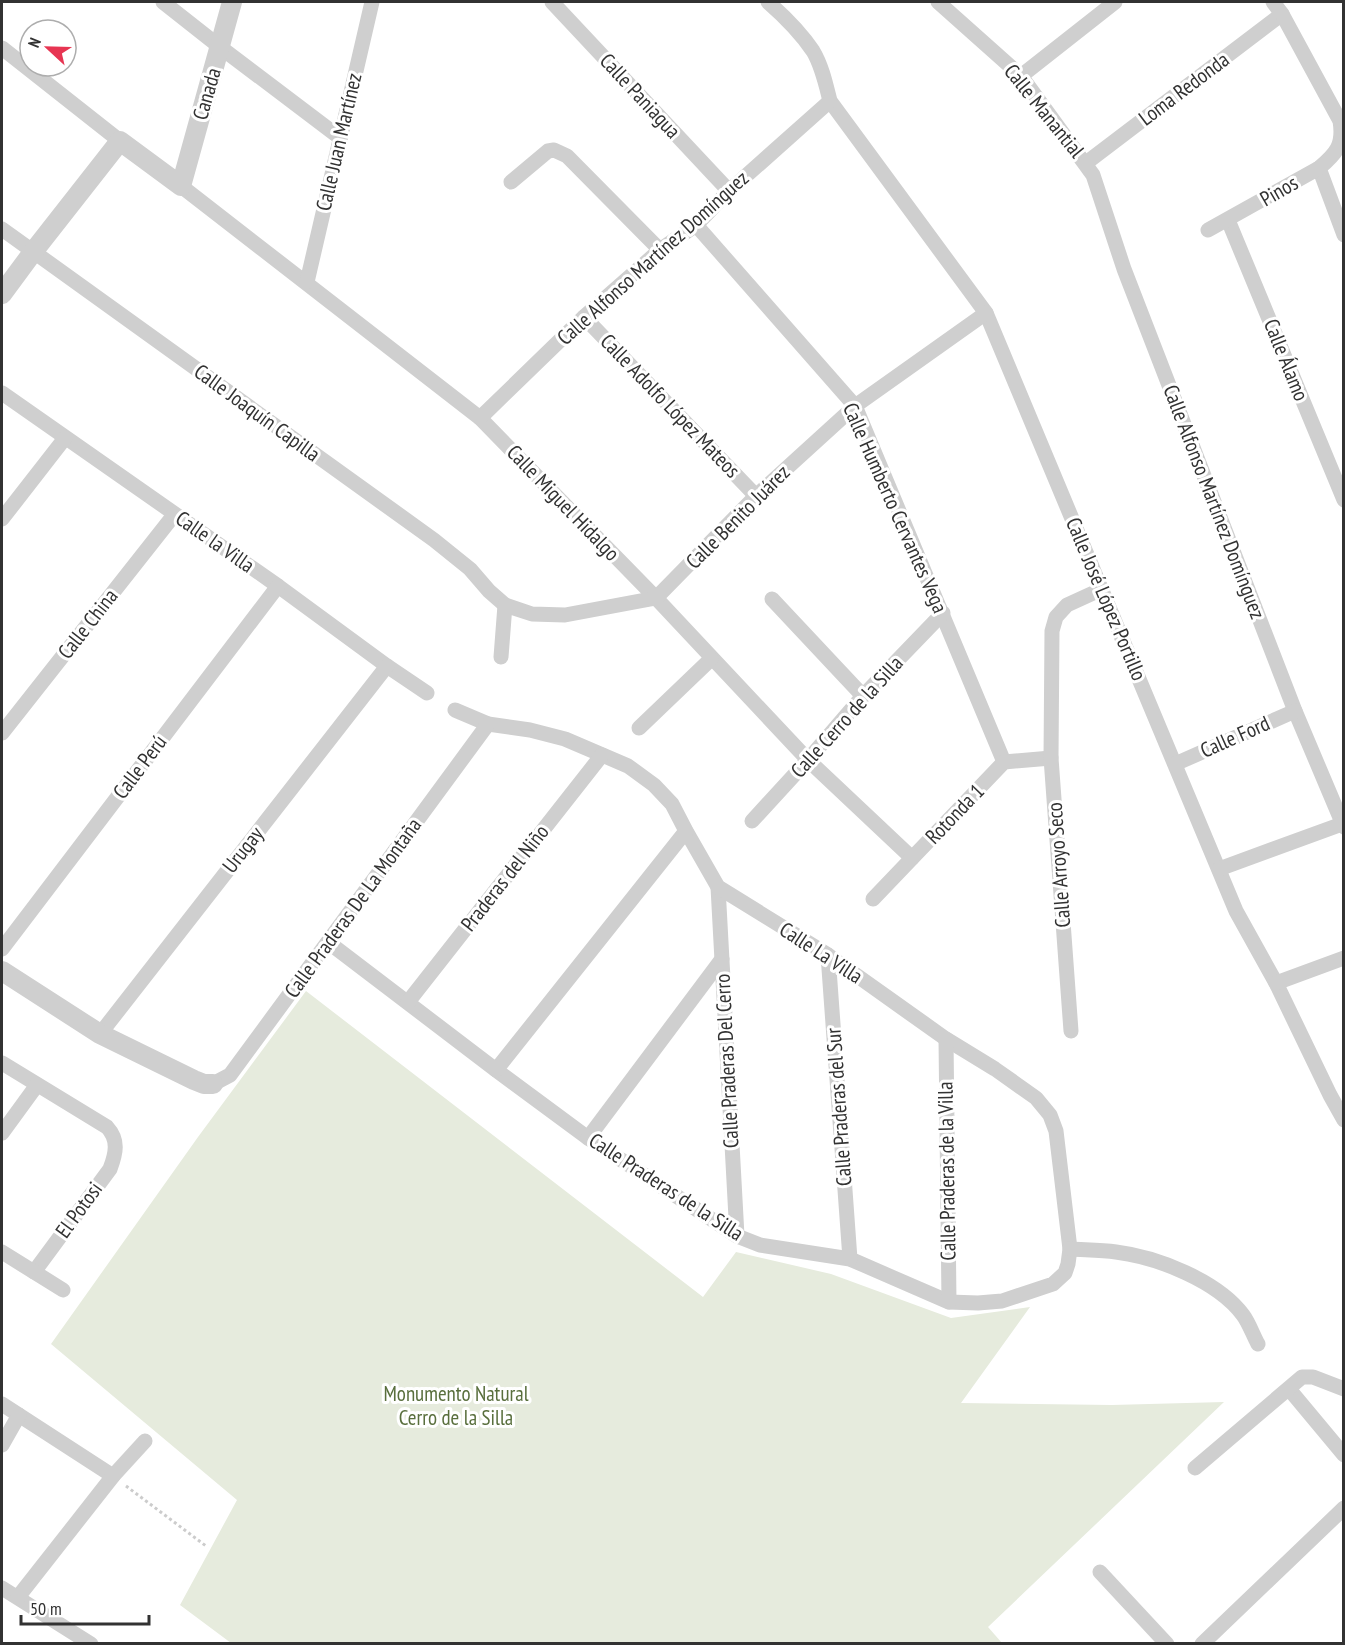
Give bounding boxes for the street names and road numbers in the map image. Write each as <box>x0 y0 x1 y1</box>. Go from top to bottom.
street label: Loma Redonda <box>1133 46 1234 131</box>
street label: Calle Paniagua <box>594 47 687 144</box>
street label: Calle Manantial <box>998 58 1090 163</box>
street label: Canada <box>186 65 227 123</box>
street label: Calle Juan Martínez <box>310 70 367 213</box>
street label: Calle Alfonso Martínez Domínguez <box>551 164 754 351</box>
street label: Pinos <box>1255 169 1303 212</box>
street label: Calle Álamo <box>1258 315 1315 405</box>
street label: Calle Adolfo López Mateos <box>595 328 746 483</box>
street label: Calle Joaquín Capilla <box>189 358 326 467</box>
street label: Calle Alfonso Martínez Domínguez <box>1157 381 1272 623</box>
street label: Calle Humberto Cervantes Vega <box>837 399 954 617</box>
street label: Calle Miguel Hidalgo <box>501 439 626 566</box>
street label: Calle Benito Juárez <box>680 459 795 574</box>
street label: Calle la Villa <box>171 505 260 579</box>
street label: Calle José López Portillo <box>1060 513 1153 684</box>
street label: Calle China <box>52 583 123 664</box>
street label: Calle Cerro de la Silla <box>785 650 909 783</box>
street label: Calle Ford <box>1196 709 1274 764</box>
street label: Calle Perú <box>107 729 172 804</box>
street label: Rotonda 1 <box>919 778 990 850</box>
street label: Calle Arroyo Seco <box>1041 801 1076 929</box>
street label: Calle Praderas De La Montaña <box>278 812 427 1003</box>
street label: Praderas del Niño <box>455 819 555 936</box>
street label: Urugay <box>216 821 269 878</box>
street label: Calle La Villa <box>775 916 868 989</box>
street label: Calle Praderas Del Cerro <box>708 973 745 1149</box>
street label: Calle Praderas del Sur <box>820 1027 857 1187</box>
street label: Calle Praderas de la Villa <box>931 1081 962 1261</box>
street label: Calle Praderas de la Silla <box>584 1127 749 1247</box>
street label: El Potosi <box>49 1176 108 1243</box>

